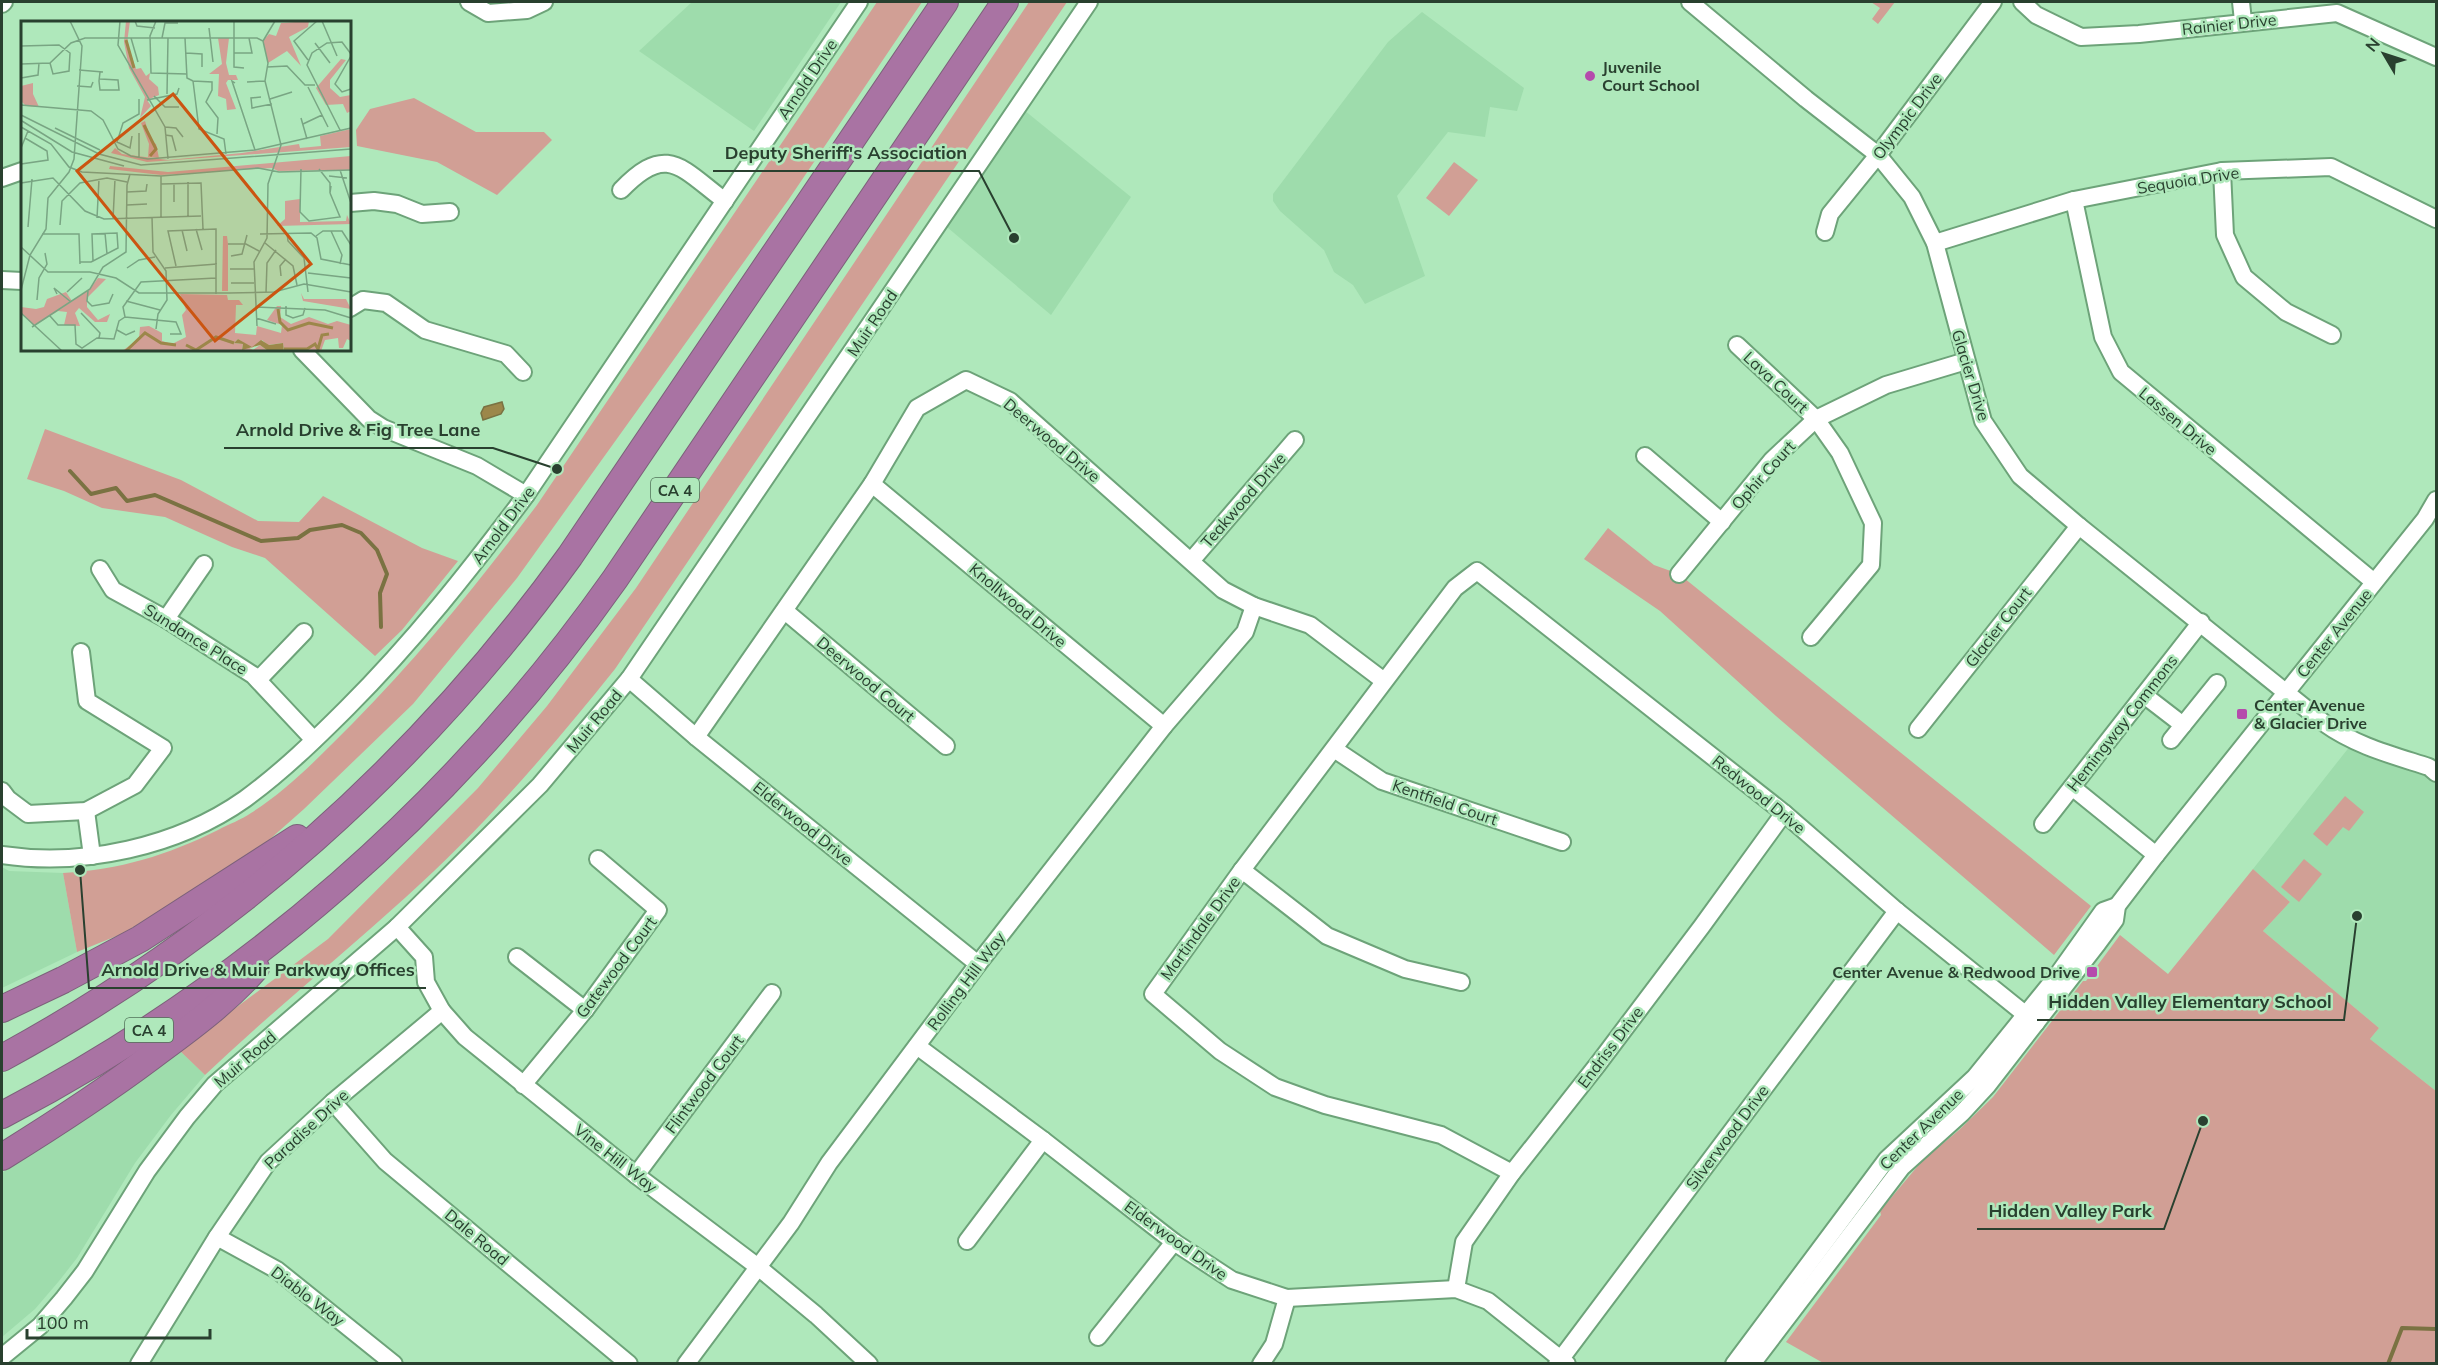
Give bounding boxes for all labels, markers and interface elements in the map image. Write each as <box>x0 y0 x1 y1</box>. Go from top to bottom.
street label: Rainier Drive <box>2181 9 2277 39</box>
inset map <box>21 21 351 351</box>
north arrow <box>2354 24 2414 84</box>
text: N <box>2361 34 2384 56</box>
street label: Arnold Drive <box>773 35 841 123</box>
place label: Juvenile Court School <box>1602 57 1700 95</box>
marker: Juvenile Court School <box>1583 69 1597 83</box>
street label: Olympic Drive <box>1868 69 1946 163</box>
callout: Deputy Sheriff's Association <box>713 135 979 171</box>
text: Deputy Sheriff's Association <box>725 141 967 164</box>
street label: Sequoia Drive <box>2136 162 2240 198</box>
street label: Muir Road <box>842 286 902 360</box>
street label: Glacier Drive <box>1948 327 1994 423</box>
street label: Lava Court <box>1740 347 1813 417</box>
street label: Lassen Drive <box>2135 383 2221 459</box>
street label: Deerwood Drive <box>1000 394 1104 486</box>
callout: Arnold Drive & Fig Tree Lane <box>224 412 493 448</box>
text: Arnold Drive & Fig Tree Lane <box>236 418 480 441</box>
street label: Ophir Court <box>1727 436 1799 514</box>
street label: Teakwood Drive <box>1196 448 1290 552</box>
road number: CA 4 <box>651 478 699 502</box>
street label: Arnold Drive <box>467 482 539 568</box>
street label: Knollwood Drive <box>965 559 1071 651</box>
street label: Glacier Court <box>1961 583 2036 671</box>
street label: Center Avenue <box>2292 585 2376 681</box>
street label: Sundance Place <box>141 599 251 679</box>
street label: Deerwood Court <box>813 632 919 726</box>
street label: Hemingway Commons <box>2062 651 2182 795</box>
street label: Muir Road <box>562 685 626 757</box>
place label: Center Avenue & Glacier Drive <box>2254 695 2367 733</box>
marker: Center Avenue & Glacier Drive <box>2235 707 2249 721</box>
street label: Redwood Drive <box>1709 750 1809 838</box>
street label: Kentfield Court <box>1390 775 1501 829</box>
street label: Elderwood Drive <box>749 777 857 869</box>
street label: Martindale Drive <box>1156 872 1244 984</box>
street label: Gatewood Court <box>571 912 661 1022</box>
street label: Rolling Hill Way <box>923 928 1010 1034</box>
callout: Arnold Drive & Muir Parkway Offices <box>89 952 426 988</box>
text: Arnold Drive & Muir Parkway Offices <box>101 958 415 981</box>
place label: Center Avenue & Redwood Drive <box>1832 962 2080 982</box>
marker: Center Avenue & Redwood Drive <box>2085 965 2099 979</box>
callout: Hidden Valley Elementary School <box>2037 984 2344 1020</box>
text: Hidden Valley Elementary School <box>2048 990 2332 1013</box>
street label: Endriss Drive <box>1573 1002 1647 1092</box>
road number: CA 4 <box>125 1018 173 1042</box>
street label: Muir Road <box>210 1027 280 1091</box>
street label: Flintwood Court <box>660 1031 748 1137</box>
street label: Silverwood Drive <box>1681 1081 1773 1193</box>
street label: Center Avenue <box>1875 1084 1967 1174</box>
street label: Paradise Drive <box>260 1085 352 1173</box>
street label: Vine Hill Way <box>570 1119 662 1197</box>
callout: Hidden Valley Park <box>1977 1193 2164 1229</box>
street label: Elderwood Drive <box>1121 1196 1231 1284</box>
text: Hidden Valley Park <box>1988 1199 2153 1222</box>
street label: Dale Road <box>441 1204 513 1270</box>
street label: Diablo Way <box>267 1262 349 1330</box>
scale bar <box>27 1302 210 1340</box>
text: 100 m <box>36 1311 89 1334</box>

